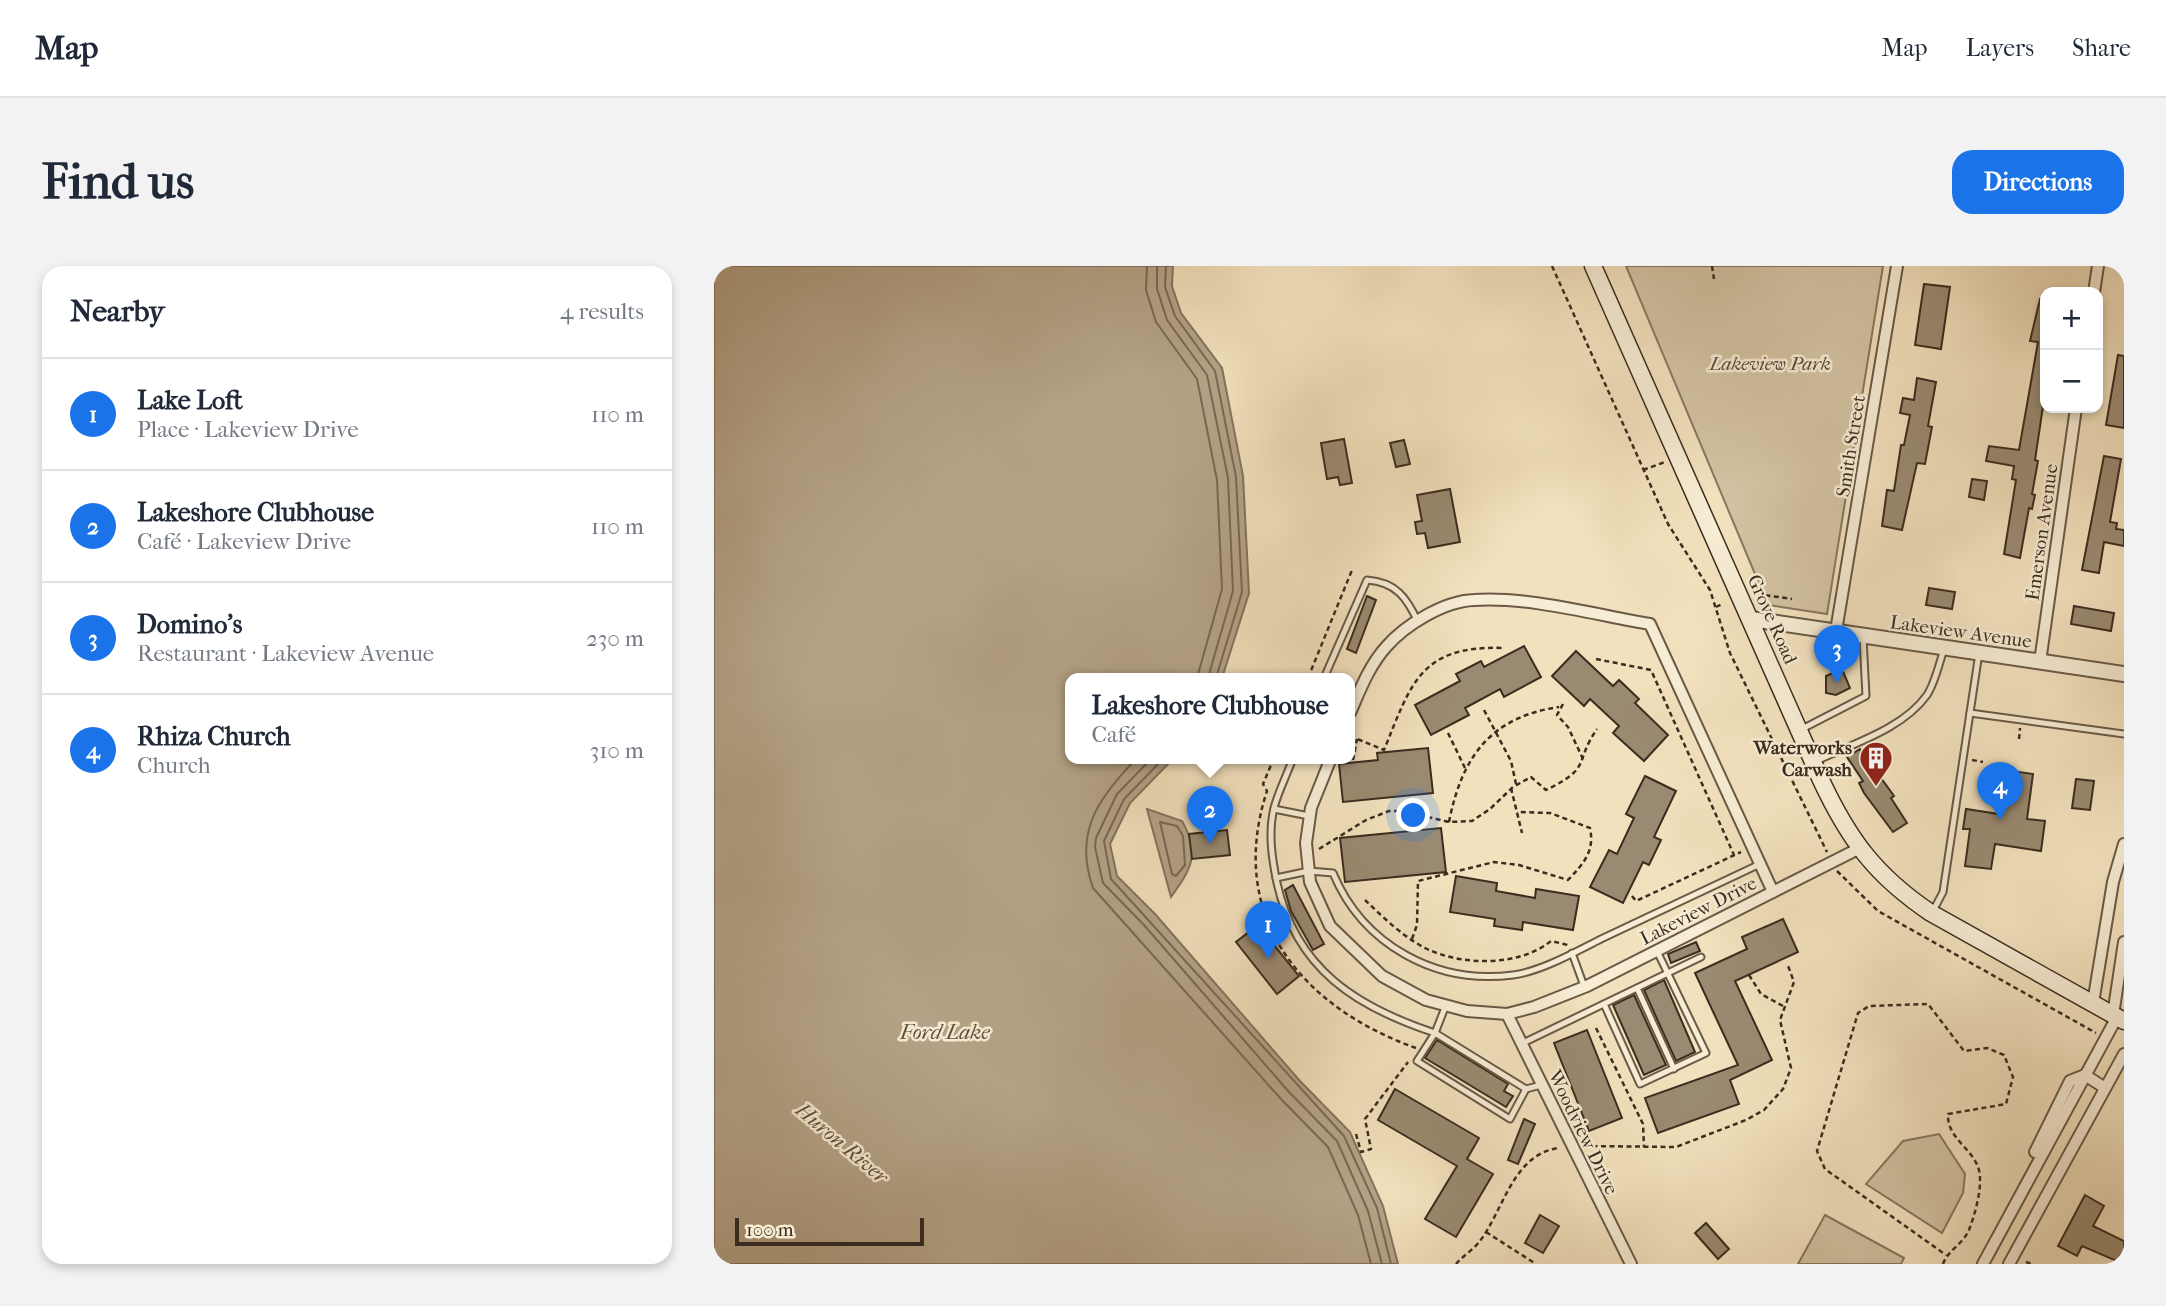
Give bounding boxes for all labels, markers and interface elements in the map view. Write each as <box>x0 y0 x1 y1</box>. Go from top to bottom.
text: Map <box>35 29 98 68</box>
text: Map <box>1882 34 1928 62</box>
text: Layers <box>1966 34 2034 62</box>
text: Share <box>2072 34 2131 62</box>
button: Directions <box>1952 150 2124 214</box>
text: Find us <box>42 153 194 211</box>
map controls <box>2040 287 2103 413</box>
button: + <box>2040 287 2103 350</box>
text: Nearby <box>70 294 165 329</box>
text: 4 results <box>560 298 644 325</box>
button: − <box>2040 350 2103 413</box>
park label: Lakeview Park <box>1707 353 1831 375</box>
text: Lake Loft <box>137 385 243 416</box>
street label: Smith Street <box>1832 393 1870 499</box>
text: 1 <box>89 401 97 428</box>
text: 110 m <box>591 401 644 428</box>
text: Place · Lakeview Drive <box>137 416 359 443</box>
street label: Emerson Avenue <box>2022 462 2062 602</box>
text: Lakeshore Clubhouse <box>137 497 374 528</box>
text: 2 <box>87 513 99 540</box>
text: 110 m <box>591 513 644 540</box>
text: Café · Lakeview Drive <box>137 528 351 555</box>
street label: Grove Road <box>1743 571 1802 668</box>
text: Domino's <box>137 609 242 640</box>
street label: Lakeview Avenue <box>1889 611 2033 653</box>
text: 3 <box>88 625 98 652</box>
text: 230 m <box>586 625 644 652</box>
pin: 3 <box>1814 625 1860 683</box>
text: Restaurant · Lakeview Avenue <box>137 640 434 667</box>
popup <box>1065 673 1355 764</box>
text: Lakeshore Clubhouse <box>1091 690 1329 721</box>
text: Rhiza Church <box>137 721 291 752</box>
text: Café <box>1091 721 1136 748</box>
text: 4 <box>86 737 100 764</box>
text: 310 m <box>590 737 644 764</box>
place label: Waterworks Carwash <box>1753 737 1852 781</box>
building icon: Waterworks Carwash <box>1857 739 1895 788</box>
text: Church <box>137 752 211 779</box>
pin: 4 <box>1977 762 2023 820</box>
pin: 2 <box>1187 786 1233 844</box>
your location <box>1396 798 1430 832</box>
street label: Lakeview Drive <box>1636 872 1760 950</box>
pin: 1 <box>1245 901 1291 959</box>
water label: Ford Lake <box>899 1020 990 1044</box>
street label: Woodview Drive <box>1543 1066 1623 1198</box>
water label: Huron River <box>790 1097 894 1189</box>
scale bar <box>735 1215 924 1247</box>
text: 100 m <box>746 1219 794 1241</box>

